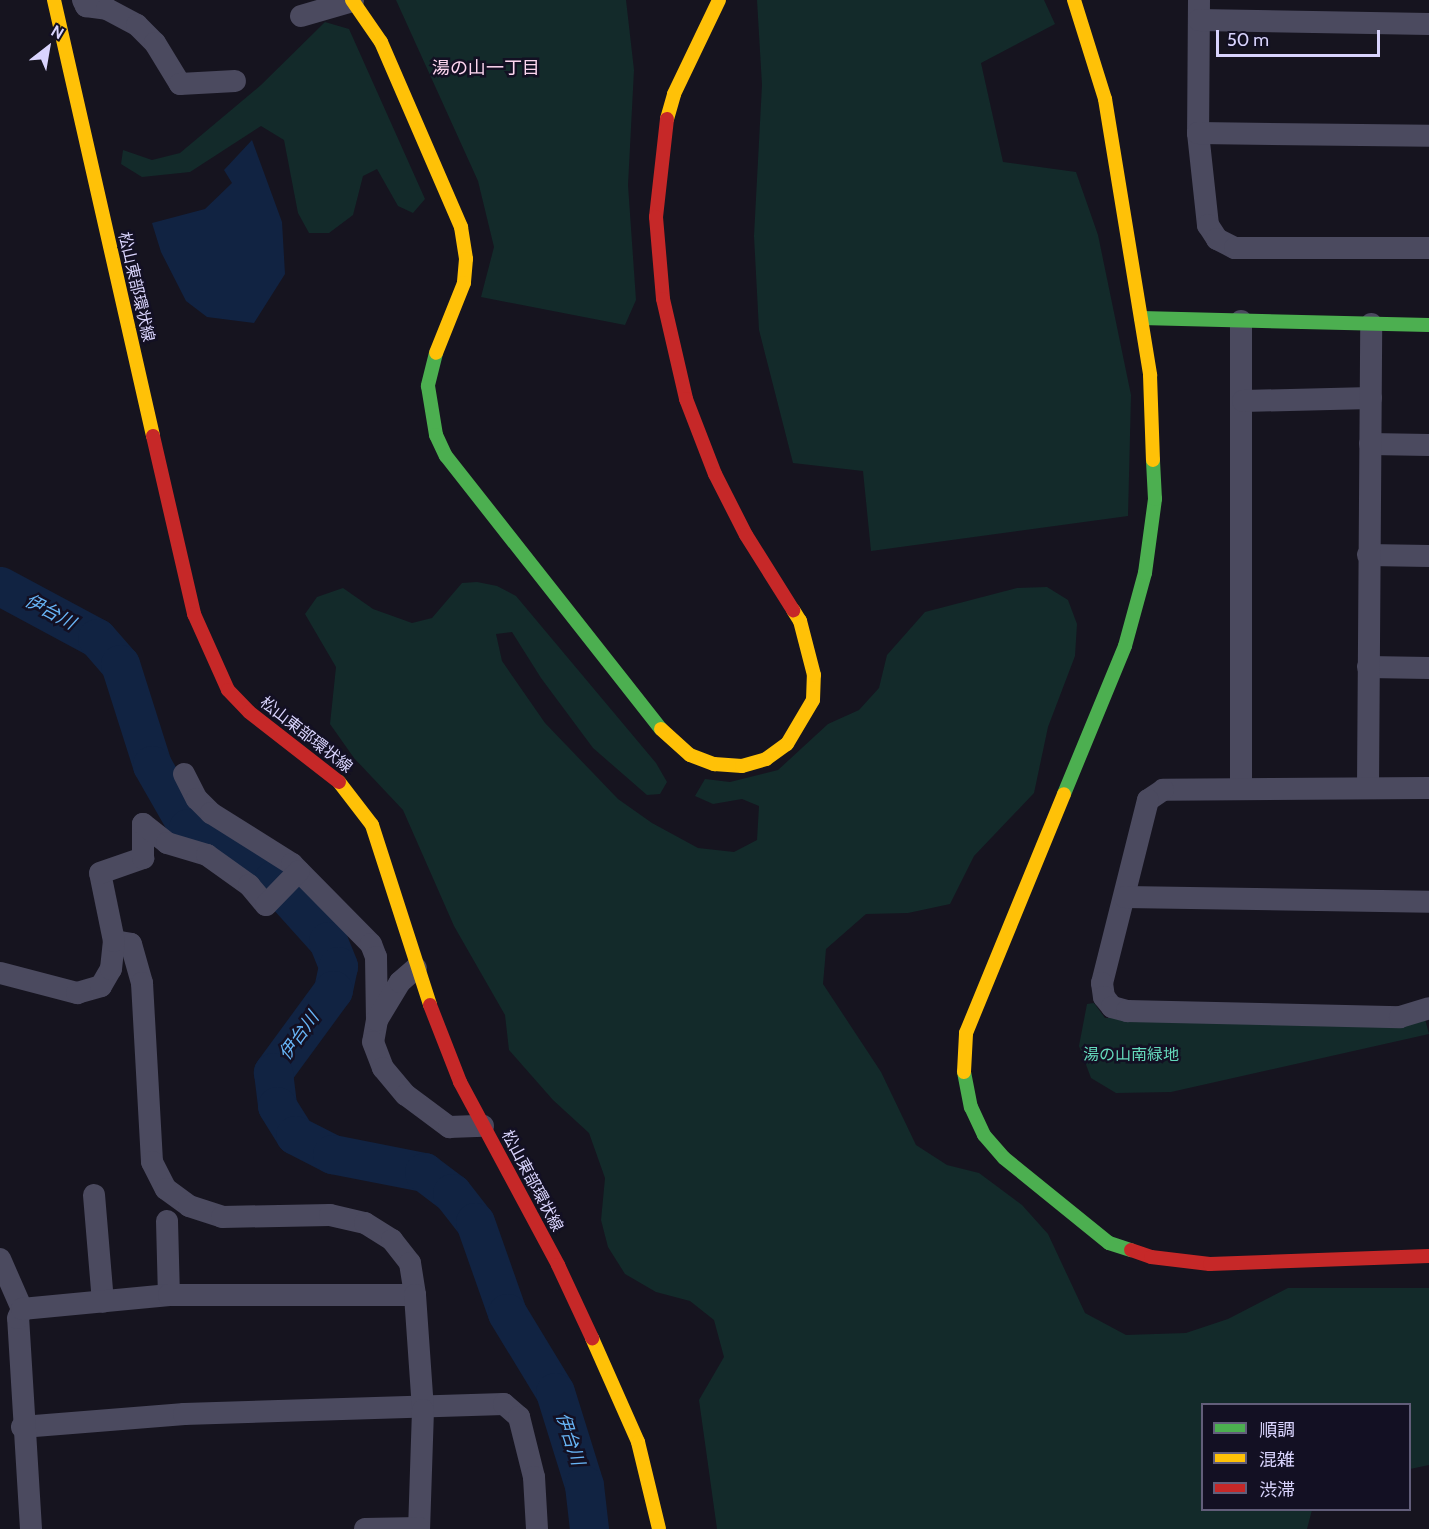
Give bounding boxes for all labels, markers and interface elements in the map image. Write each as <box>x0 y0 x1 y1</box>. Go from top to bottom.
north arrow <box>18 18 78 78</box>
scale bar <box>1219 18 1382 56</box>
text: N <box>48 21 67 43</box>
text: 50 m <box>1227 29 1269 51</box>
district label: 湯の山一丁目 <box>432 57 540 79</box>
street label: 松山東部環状線 <box>114 230 158 344</box>
water label: 伊台川 <box>21 590 79 634</box>
street label: 松山東部環状線 <box>256 693 356 777</box>
water label: 伊台川 <box>274 1008 324 1064</box>
park label: 湯の山南緑地 <box>1083 1045 1179 1065</box>
street label: 松山東部環状線 <box>497 1127 567 1235</box>
legend <box>1201 1403 1411 1511</box>
water label: 伊台川 <box>551 1410 589 1468</box>
text: 順調 <box>1259 1419 1295 1441</box>
text: 混雑 <box>1259 1449 1295 1471</box>
text: 渋滞 <box>1259 1479 1295 1501</box>

